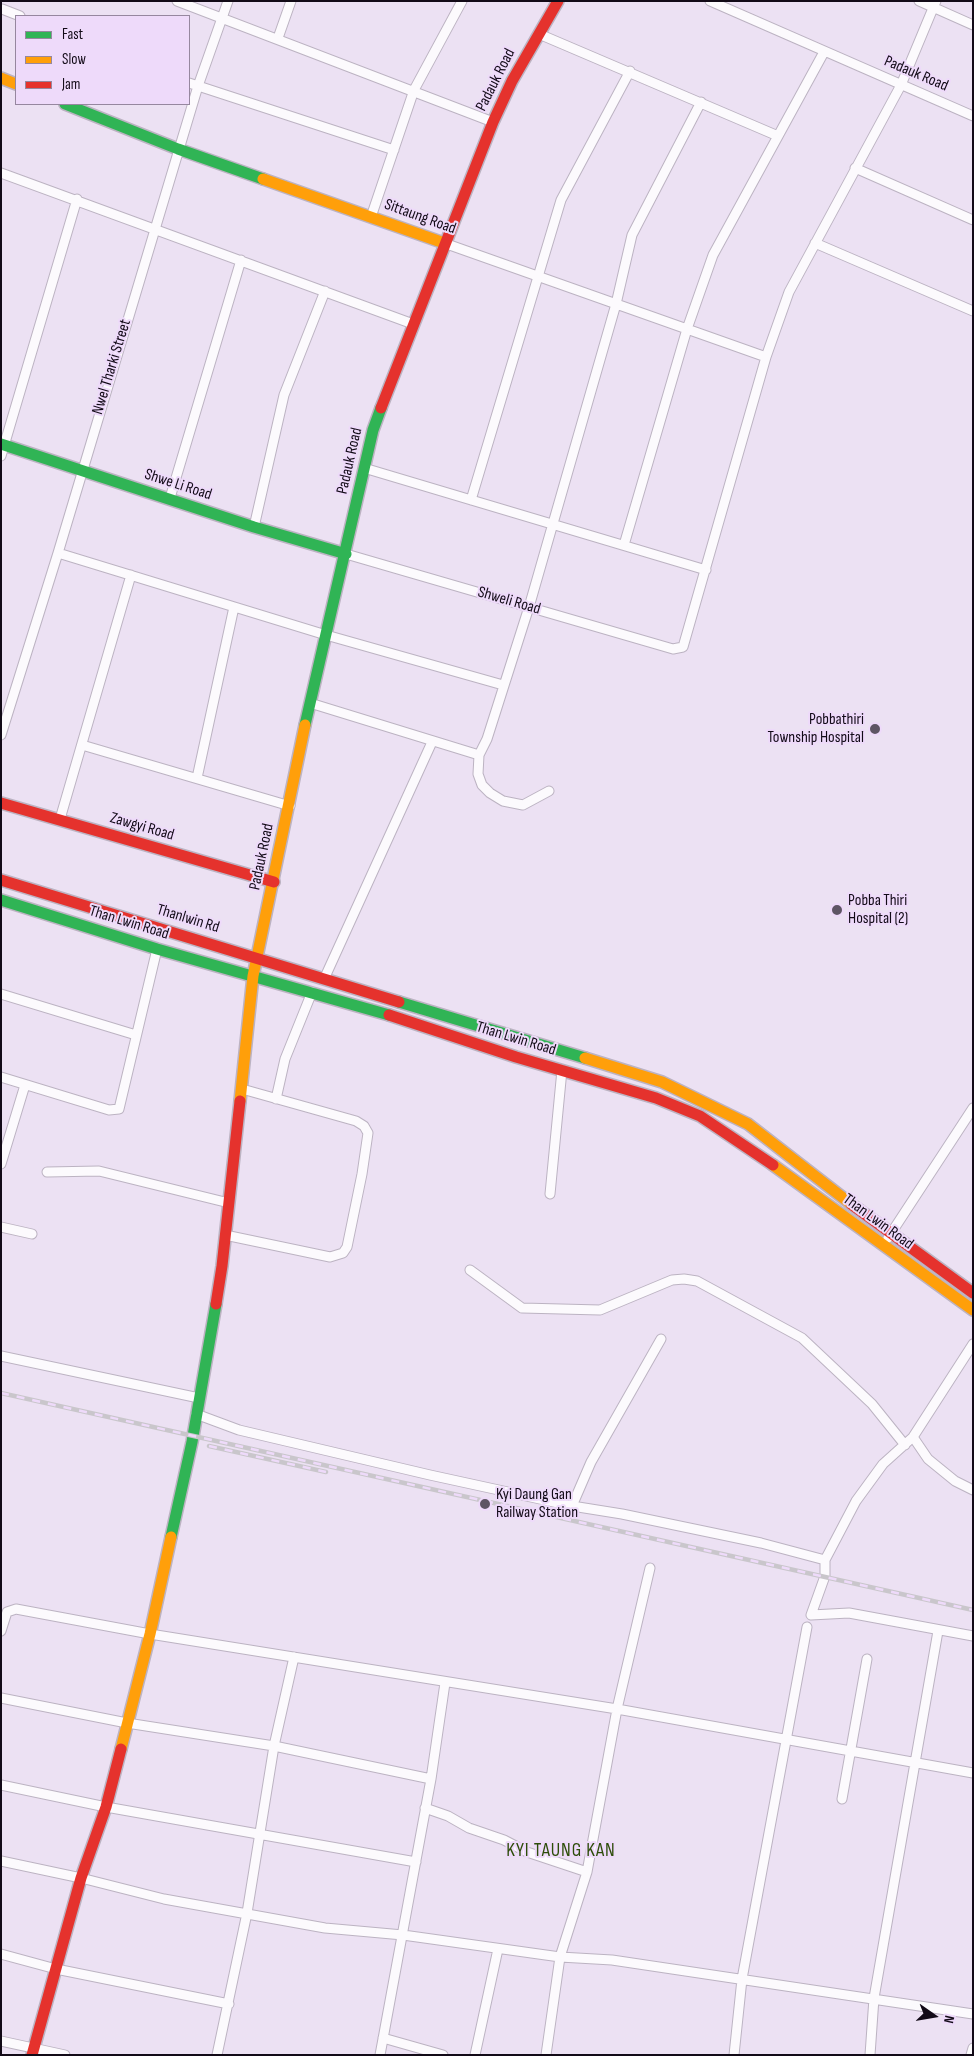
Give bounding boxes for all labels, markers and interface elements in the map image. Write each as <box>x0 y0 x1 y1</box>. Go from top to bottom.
legend <box>15 15 190 105</box>
text: Fast <box>62 25 83 44</box>
street label: Padauk Road <box>472 46 520 114</box>
text: Slow <box>62 50 86 69</box>
street label: Padauk Road <box>881 52 951 96</box>
text: Jam <box>62 75 80 94</box>
street label: Sittaung Road <box>382 195 458 239</box>
street label: Nwel Tharki Street <box>88 317 136 417</box>
street label: Padauk Road <box>333 426 367 496</box>
street label: Shwe Li Road <box>142 465 214 505</box>
street label: Shweli Road <box>475 583 543 619</box>
place label: Pobbathiri Township Hospital <box>767 710 864 748</box>
marker: Pobbathiri Township Hospital <box>868 722 882 736</box>
street label: Zawgyi Road <box>108 809 176 845</box>
street label: Padauk Road <box>246 822 278 892</box>
place label: Pobba Thiri Hospital (2) <box>848 891 908 929</box>
street label: Thanlwin Rd <box>154 900 222 938</box>
street label: Than Lwin Road <box>87 902 171 944</box>
marker: Pobba Thiri Hospital (2) <box>830 903 844 917</box>
street label: Than Lwin Road <box>474 1018 558 1060</box>
street label: Than Lwin Road <box>839 1190 917 1254</box>
place label: Kyi Daung Gan Railway Station <box>496 1485 578 1523</box>
marker: Kyi Daung Gan Railway Station <box>478 1497 492 1511</box>
district label: KYI TAUNG KAN <box>505 1840 617 1862</box>
north arrow <box>909 1991 959 2041</box>
text: N <box>940 2014 958 2025</box>

